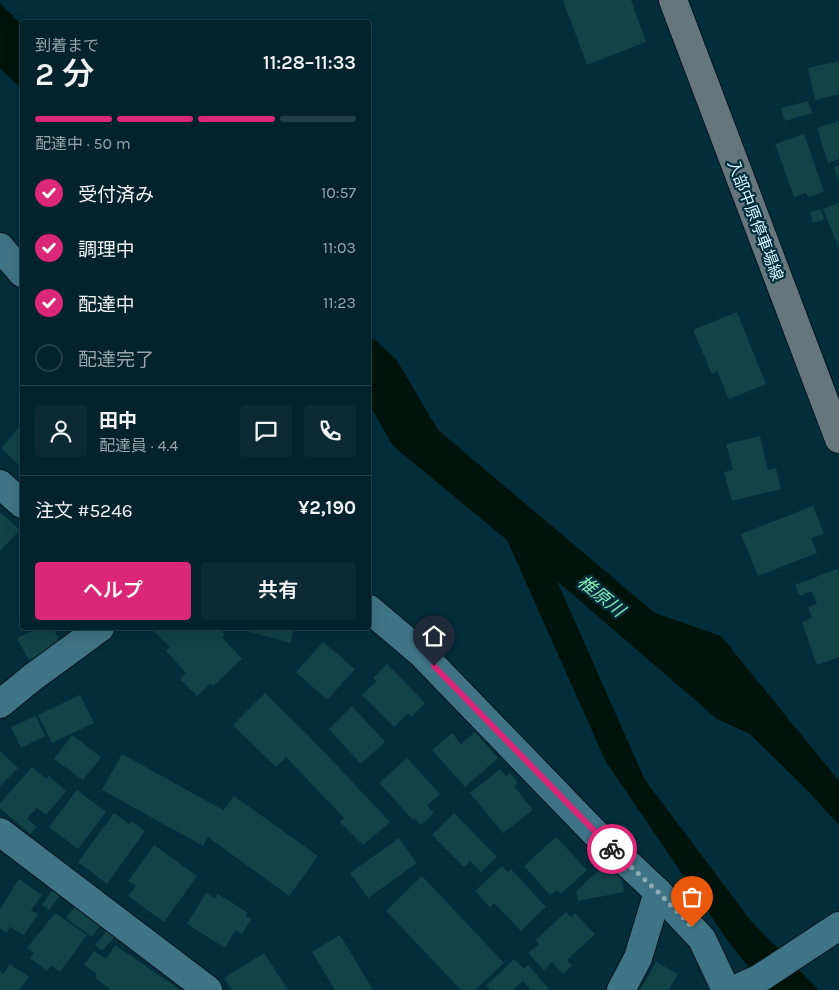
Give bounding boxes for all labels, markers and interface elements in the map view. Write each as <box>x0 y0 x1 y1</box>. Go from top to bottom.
text: 到着まで <box>35 36 99 55</box>
text: 11:28–11:33 <box>263 52 356 74</box>
text: 2 分 <box>35 56 94 93</box>
text: 配達中 · 50 m <box>35 134 131 153</box>
street label: 入部中原停車場線 <box>724 157 787 283</box>
icon: check <box>35 179 63 207</box>
text: 10:57 <box>321 183 356 202</box>
text: 受付済み <box>78 184 154 206</box>
icon: check <box>35 234 63 262</box>
text: 11:03 <box>323 238 356 257</box>
text: 調理中 <box>78 239 135 261</box>
icon: check <box>35 289 63 317</box>
text: 11:23 <box>323 293 356 312</box>
text: 配達中 <box>78 294 135 316</box>
text: 配達完了 <box>78 349 154 371</box>
button: person <box>35 405 87 457</box>
button: chat <box>240 405 292 457</box>
button: phone <box>304 405 356 457</box>
text: 田中 <box>99 410 137 432</box>
text: 配達員 · 4.4 <box>99 436 178 455</box>
text: ¥2,190 <box>298 497 356 519</box>
text: 注文 #5246 <box>35 500 133 522</box>
button: ヘルプ <box>35 562 191 620</box>
button: 共有 <box>201 562 356 620</box>
water label: 椎原川 <box>573 570 630 623</box>
pin <box>413 615 455 666</box>
icon: home <box>420 622 448 650</box>
courier <box>587 824 637 874</box>
icon: bike <box>598 835 626 863</box>
pin <box>671 876 713 927</box>
icon: bag <box>678 883 706 911</box>

